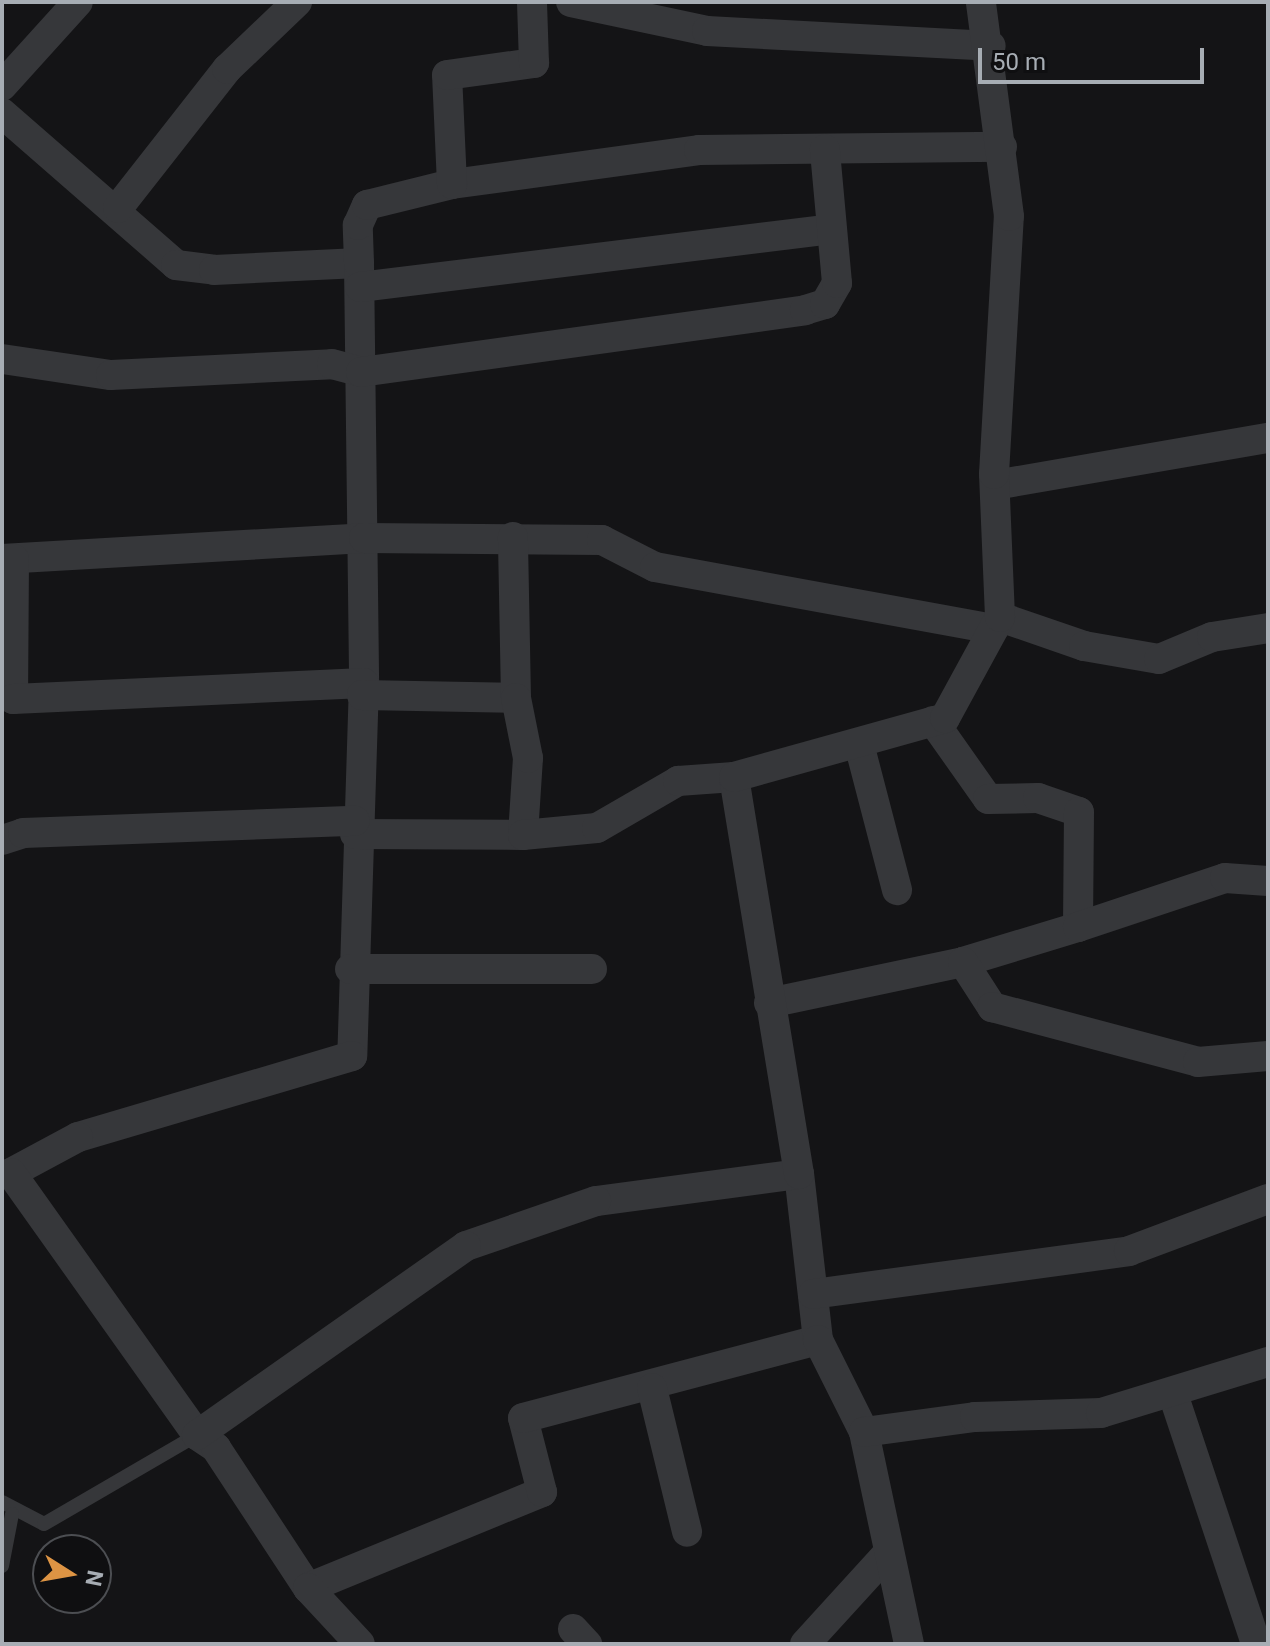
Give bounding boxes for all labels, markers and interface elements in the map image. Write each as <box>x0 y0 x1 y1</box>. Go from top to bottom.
scale bar <box>982 32 1208 82</box>
text: 50 m <box>992 48 1046 76</box>
north arrow <box>32 1534 112 1614</box>
text: N <box>80 1568 108 1588</box>

